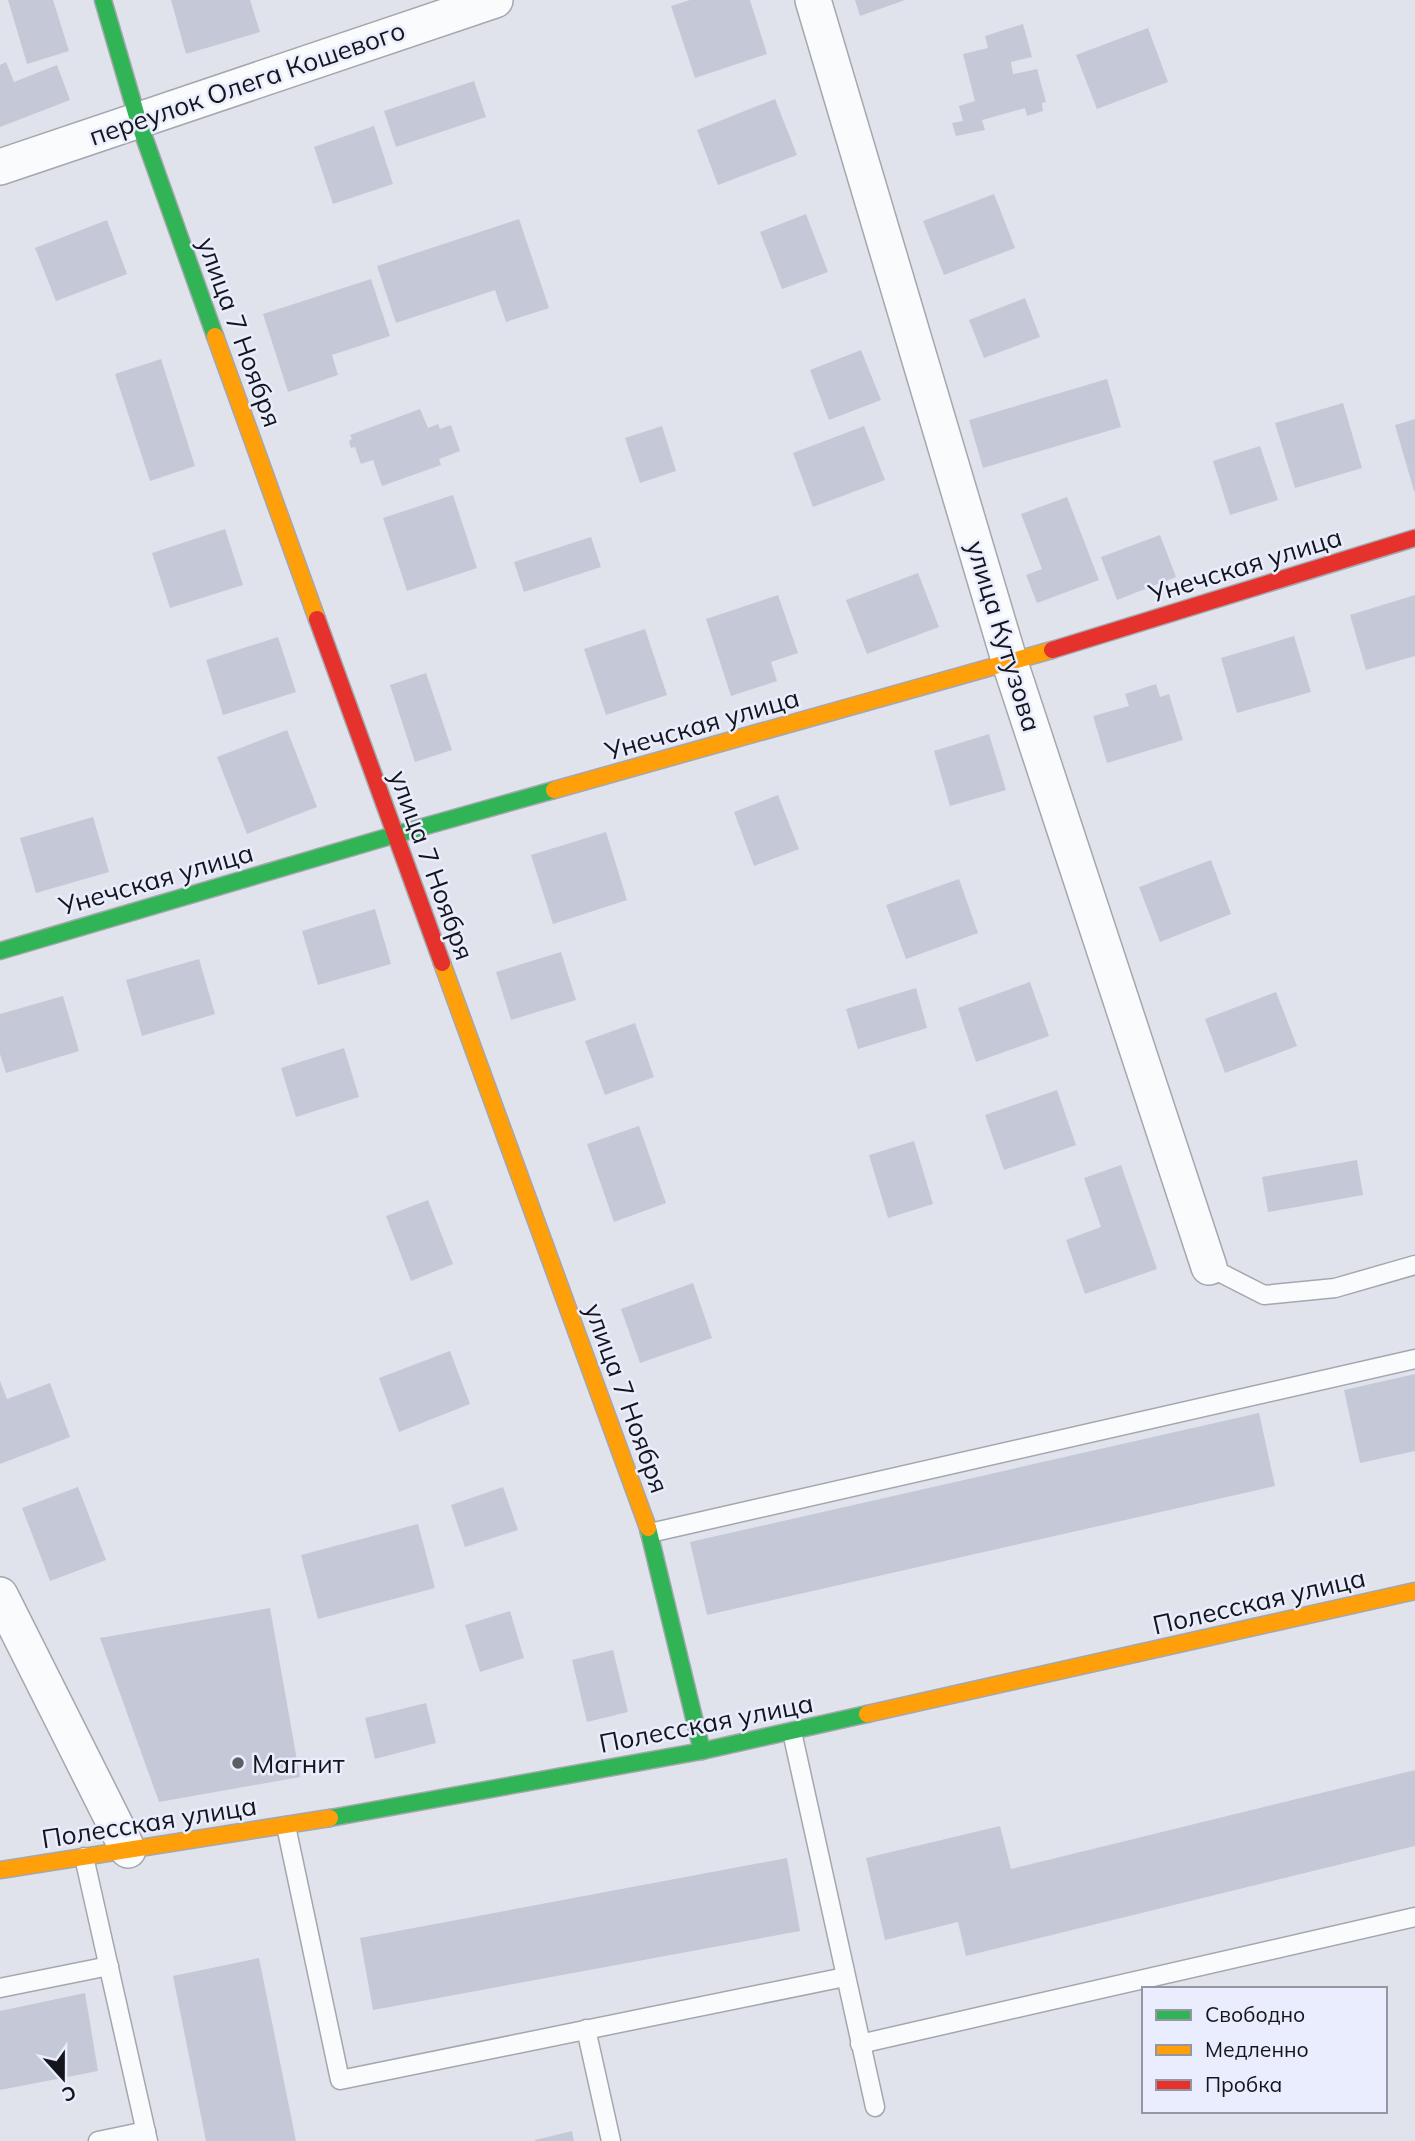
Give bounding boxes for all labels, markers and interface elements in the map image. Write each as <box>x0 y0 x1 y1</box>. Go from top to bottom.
street label: переулок Олега Кошевого <box>85 13 409 153</box>
street label: улица 7 Ноября <box>190 233 290 431</box>
street label: Унечская улица <box>1143 520 1346 610</box>
street label: улица Кутузова <box>959 537 1049 735</box>
street label: Унечская улица <box>600 681 803 768</box>
street label: улица 7 Ноября <box>382 766 482 964</box>
street label: Унечская улица <box>54 836 257 923</box>
street label: улица 7 Ноября <box>577 1299 677 1497</box>
street label: Полесская улица <box>1149 1560 1369 1642</box>
street label: Полесская улица <box>596 1686 816 1760</box>
place label: Магнит <box>252 1747 345 1780</box>
marker: Магнит <box>230 1755 246 1771</box>
street label: Полесская улица <box>39 1789 259 1855</box>
legend <box>1142 1987 1387 2113</box>
text: Свободно <box>1205 2001 1305 2027</box>
text: Медленно <box>1205 2036 1309 2062</box>
north arrow <box>28 2043 98 2113</box>
text: Пробка <box>1205 2071 1282 2097</box>
text: С <box>59 2080 79 2107</box>

